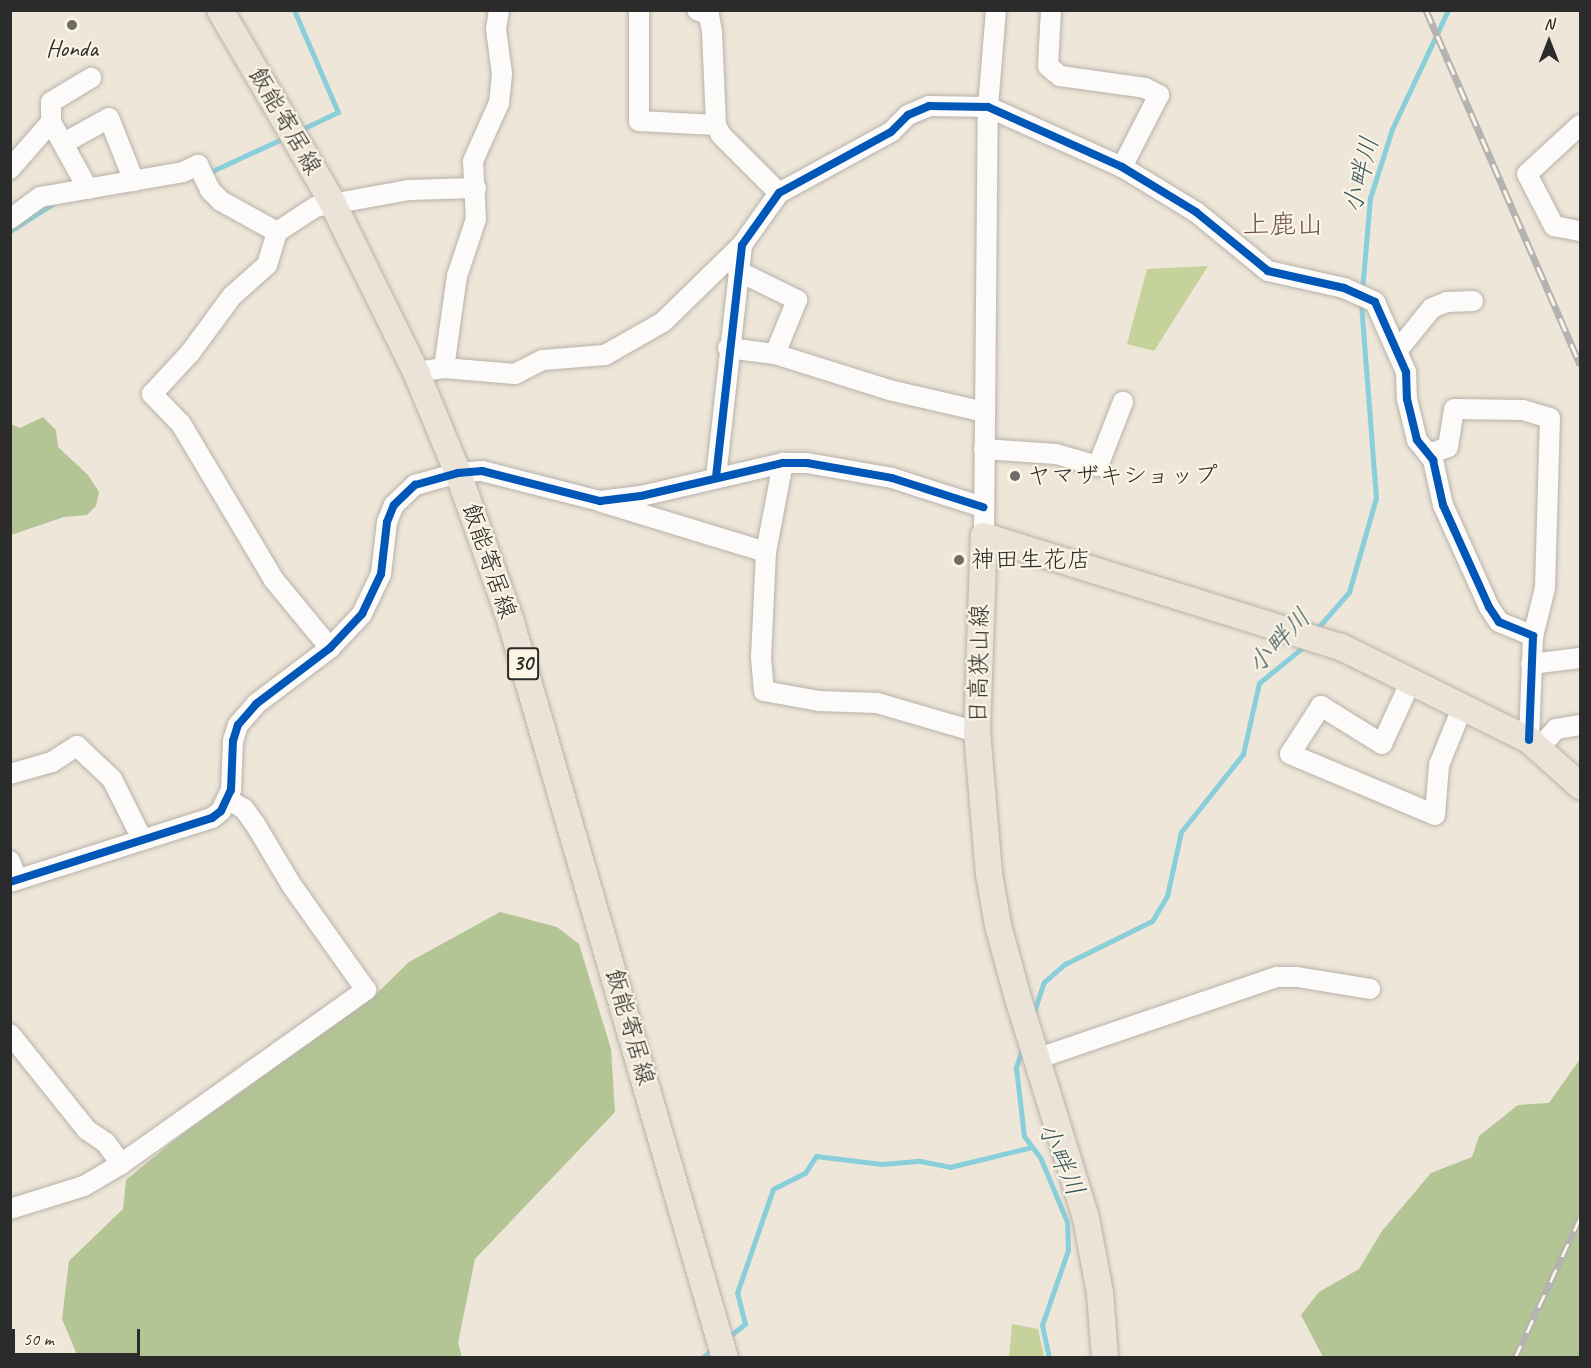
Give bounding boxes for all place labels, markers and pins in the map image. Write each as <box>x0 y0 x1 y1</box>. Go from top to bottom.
marker: Honda <box>65 18 79 32</box>
place label: Honda <box>46 35 98 63</box>
place label: ヤマザキショップ <box>1027 462 1219 490</box>
marker: ヤマザキショップ <box>1008 469 1022 483</box>
place label: 神田生花店 <box>971 546 1091 574</box>
marker: 神田生花店 <box>952 553 966 567</box>

